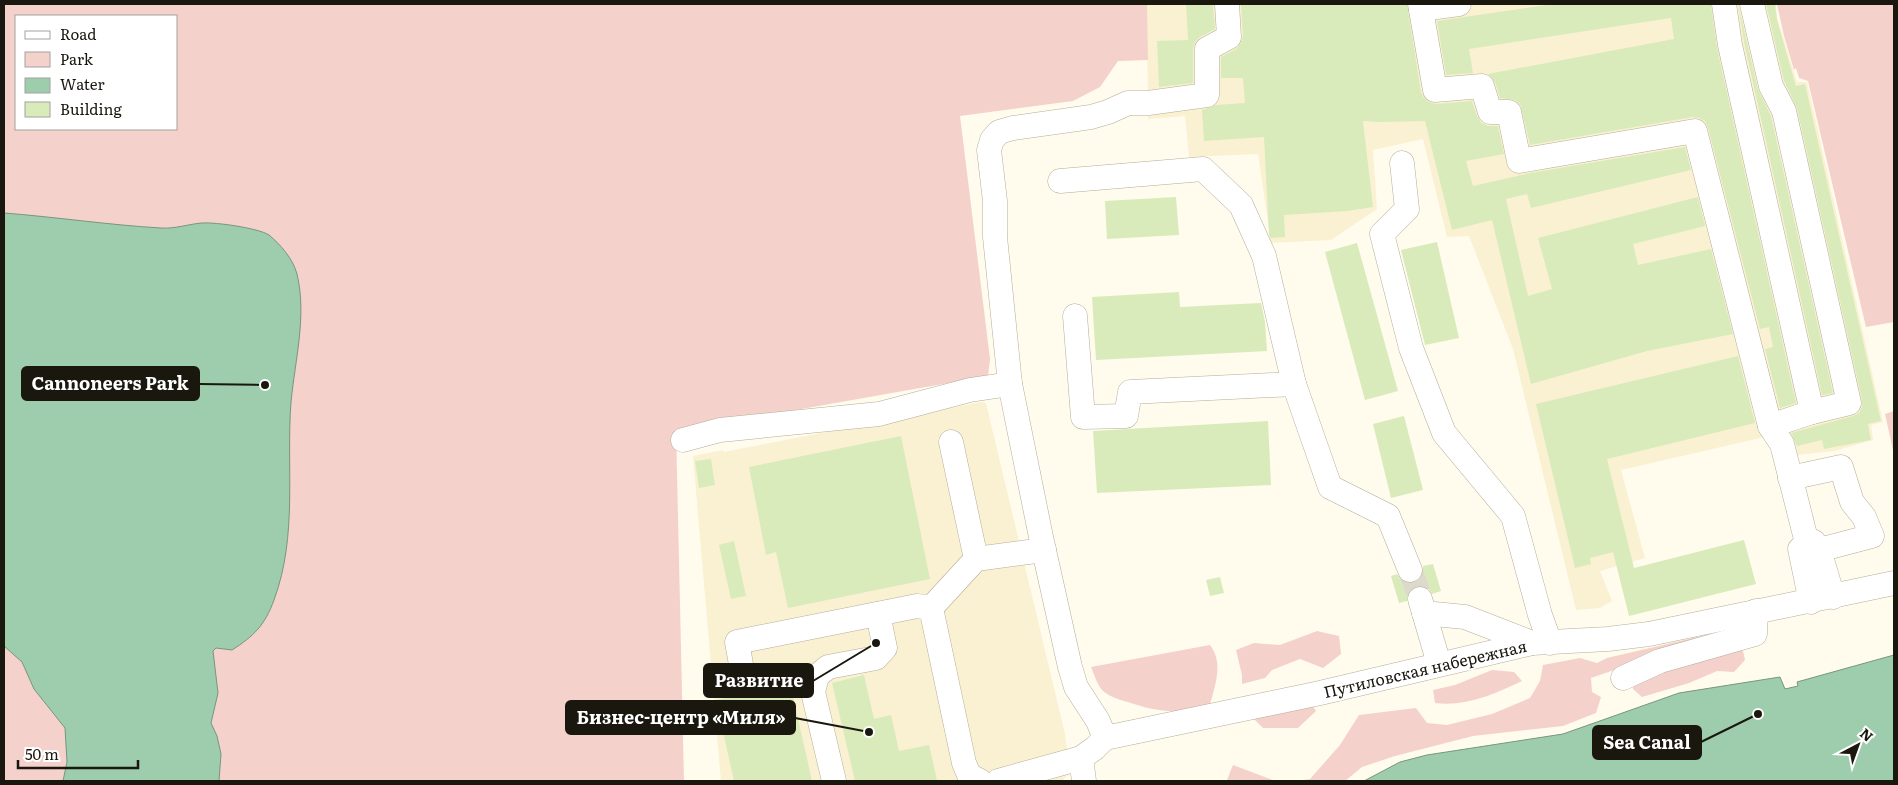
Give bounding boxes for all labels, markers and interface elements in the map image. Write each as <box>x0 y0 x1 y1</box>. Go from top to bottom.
legend <box>15 15 178 130</box>
text: Road <box>60 22 96 45</box>
text: Park <box>60 47 94 70</box>
text: Water <box>60 72 105 95</box>
text: Building <box>60 97 122 120</box>
callout: Cannoneers Park <box>22 367 199 400</box>
text: Cannoneers Park <box>31 369 189 396</box>
street label: Путиловская набережная <box>1321 633 1529 703</box>
callout: Развитие <box>704 664 813 697</box>
text: Развитие <box>714 666 804 693</box>
callout: Бизнес-центр «Миля» <box>566 701 795 734</box>
text: Бизнес-центр «Миля» <box>577 703 786 730</box>
north arrow <box>1833 720 1883 770</box>
text: N <box>1856 723 1878 746</box>
callout: Sea Canal <box>1593 726 1701 759</box>
text: Sea Canal <box>1603 728 1691 755</box>
scale bar <box>18 738 138 770</box>
text: 50 m <box>25 742 59 765</box>

